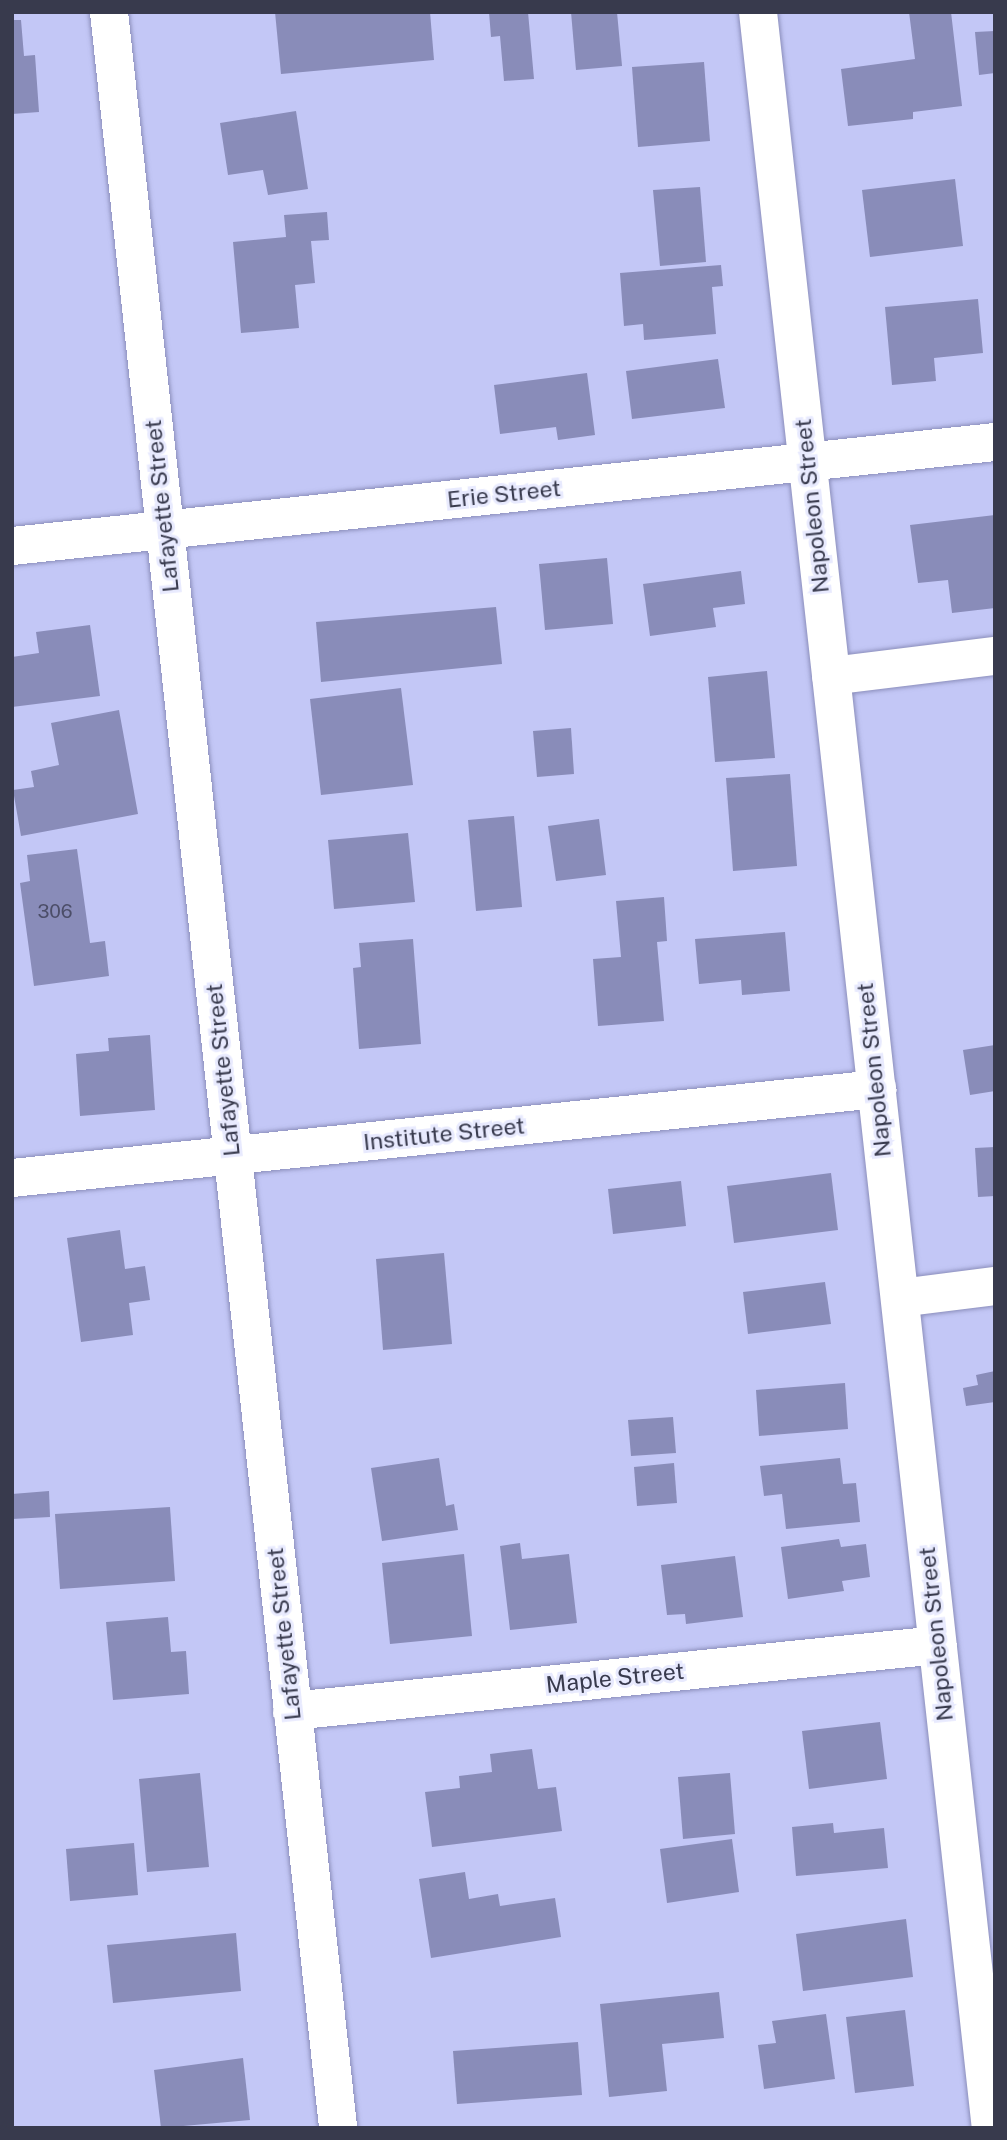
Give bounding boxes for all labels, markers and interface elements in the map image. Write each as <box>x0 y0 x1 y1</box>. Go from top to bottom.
street label: Napoleon Street <box>789 417 835 595</box>
street label: Lafayette Street <box>139 418 185 594</box>
street label: Erie Street <box>446 474 562 514</box>
house number: 306 <box>37 901 73 923</box>
street label: Napoleon Street <box>851 981 897 1159</box>
street label: Lafayette Street <box>200 982 246 1158</box>
street label: Institute Street <box>362 1112 526 1156</box>
street label: Napoleon Street <box>913 1545 959 1723</box>
street label: Lafayette Street <box>261 1546 307 1722</box>
street label: Maple Street <box>544 1657 686 1699</box>

